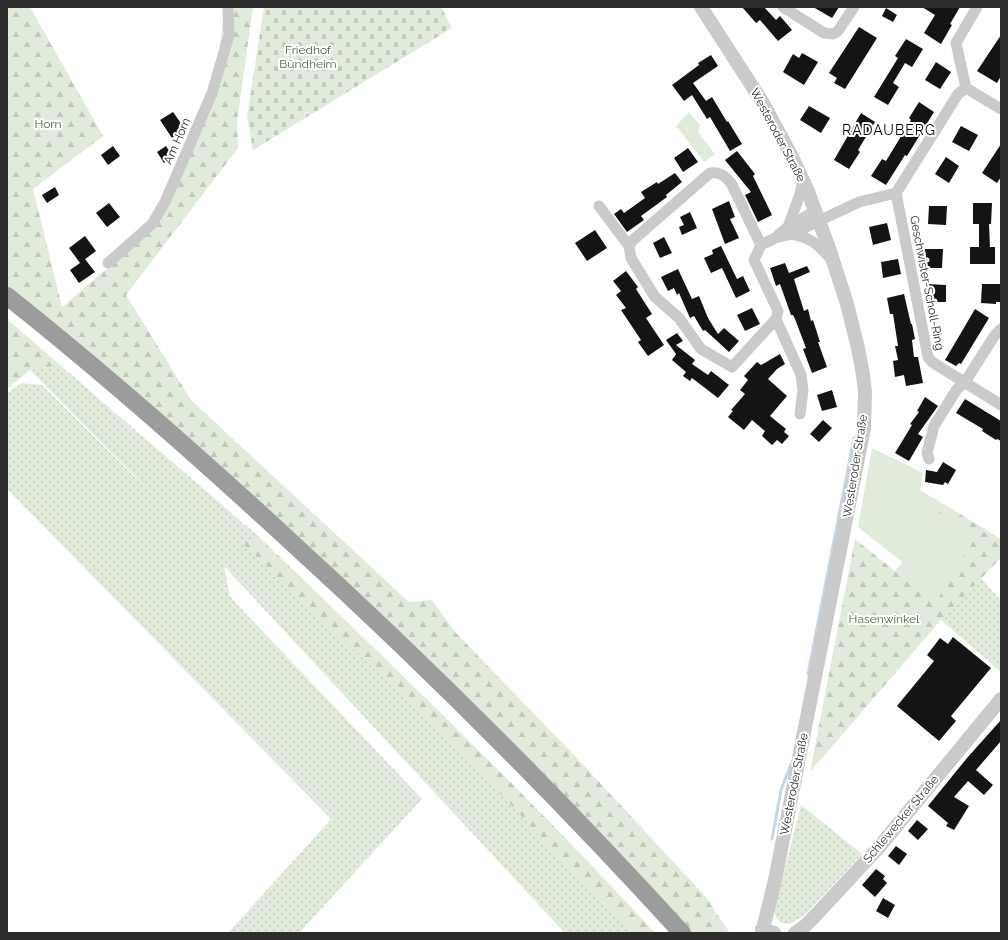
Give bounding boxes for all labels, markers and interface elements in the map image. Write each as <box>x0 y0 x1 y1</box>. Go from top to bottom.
park label: Friedhof Bündheim <box>279 43 337 71</box>
street label: Westeroder Straße <box>747 86 809 184</box>
street label: Am Horn <box>161 116 193 166</box>
park label: Horn <box>34 117 62 131</box>
district label: RADAUBERG <box>842 122 936 138</box>
street label: Geschwister-Scholl-Ring <box>907 214 947 352</box>
street label: Westeroder Straße <box>840 414 870 518</box>
park label: Hasenwinkel <box>849 612 920 626</box>
street label: Westeroder Straße <box>777 732 811 836</box>
street label: Schlewecker Straße <box>860 772 942 866</box>

